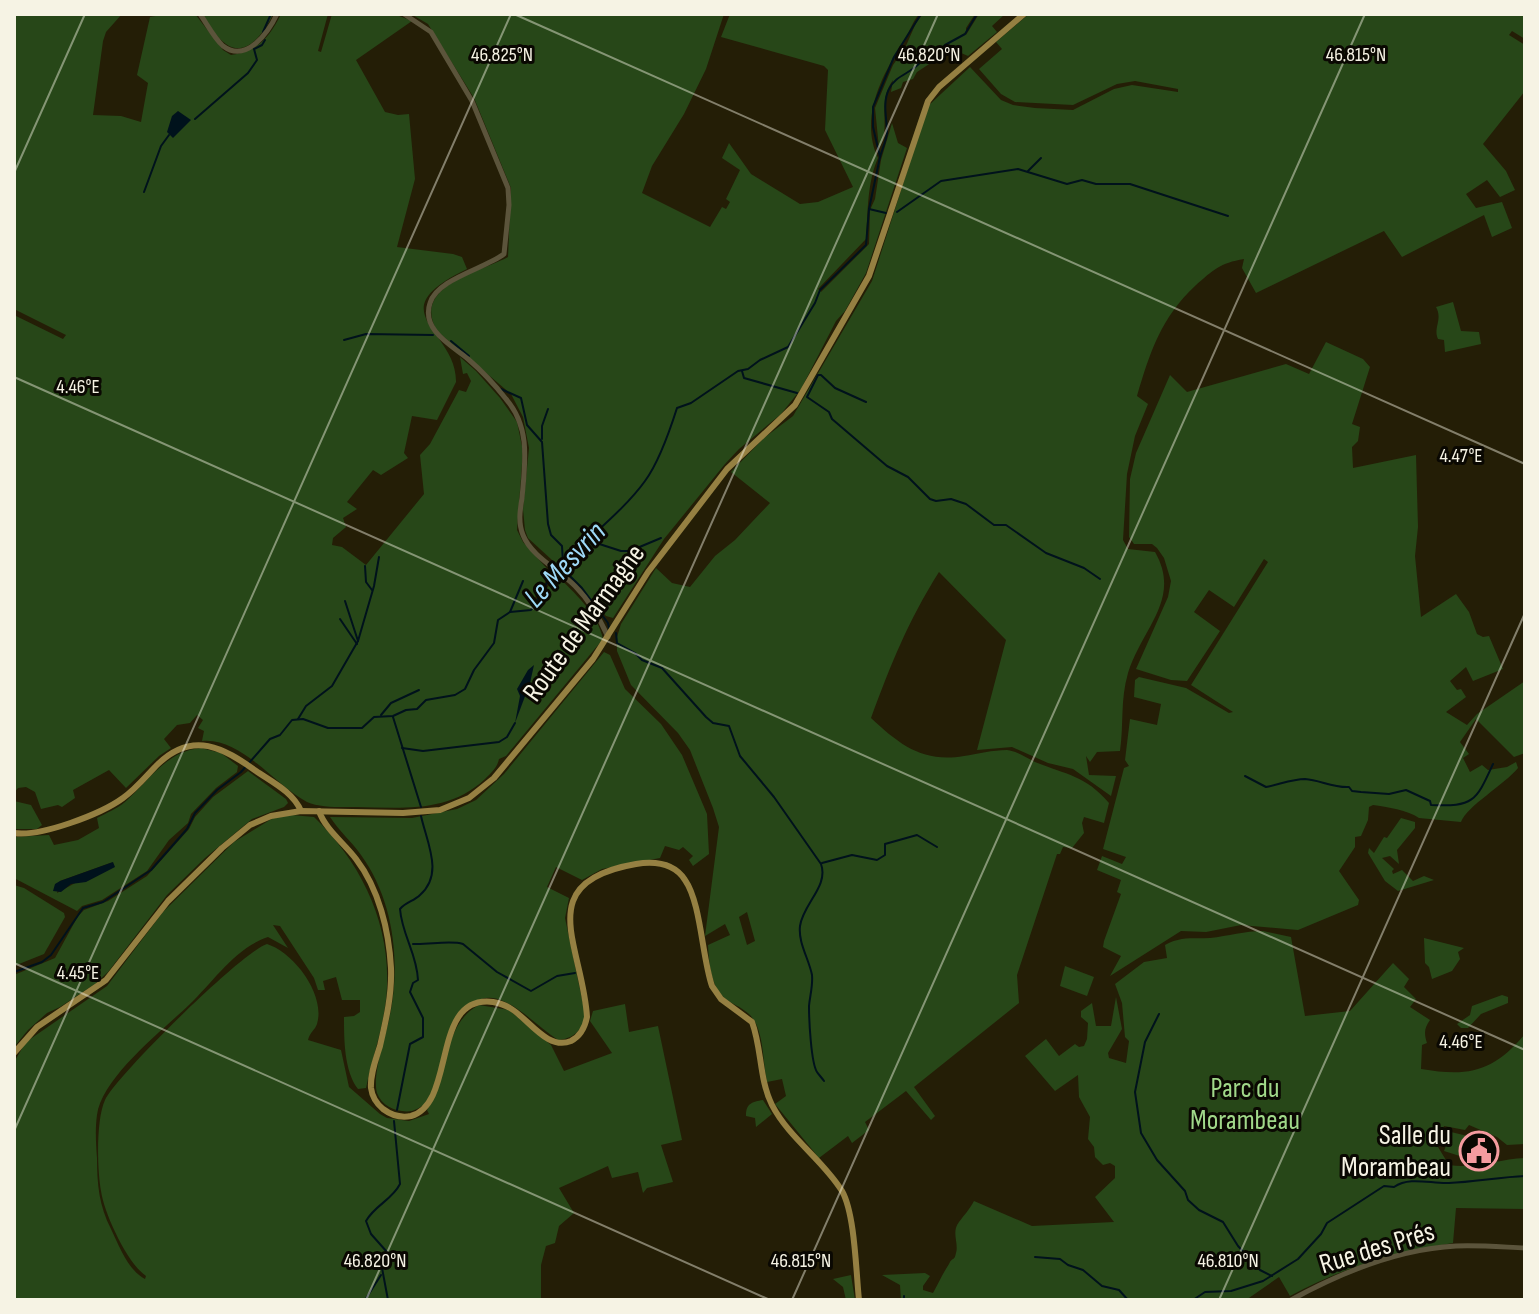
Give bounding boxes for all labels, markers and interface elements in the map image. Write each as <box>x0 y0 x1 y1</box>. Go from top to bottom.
text: 46.825°N <box>471 43 533 67</box>
text: 46.820°N <box>898 43 960 67</box>
text: 46.815°N <box>1326 43 1386 67</box>
text: 4.46°E <box>56 375 100 399</box>
text: 4.47°E <box>1439 444 1483 468</box>
water label: Le Mesvrin <box>516 515 614 615</box>
street label: Route de Marmagne <box>516 538 652 708</box>
text: 4.45°E <box>57 961 99 985</box>
text: 4.46°E <box>1439 1030 1483 1054</box>
park label: Parc du Morambeau <box>1190 1072 1300 1137</box>
place label: Salle du Morambeau <box>1341 1119 1451 1184</box>
public building icon: Salle du Morambeau <box>1458 1130 1500 1172</box>
street label: Rue des Prés <box>1316 1215 1438 1281</box>
text: 46.820°N <box>344 1249 406 1273</box>
text: 46.815°N <box>771 1249 831 1273</box>
text: 46.810°N <box>1197 1249 1259 1273</box>

